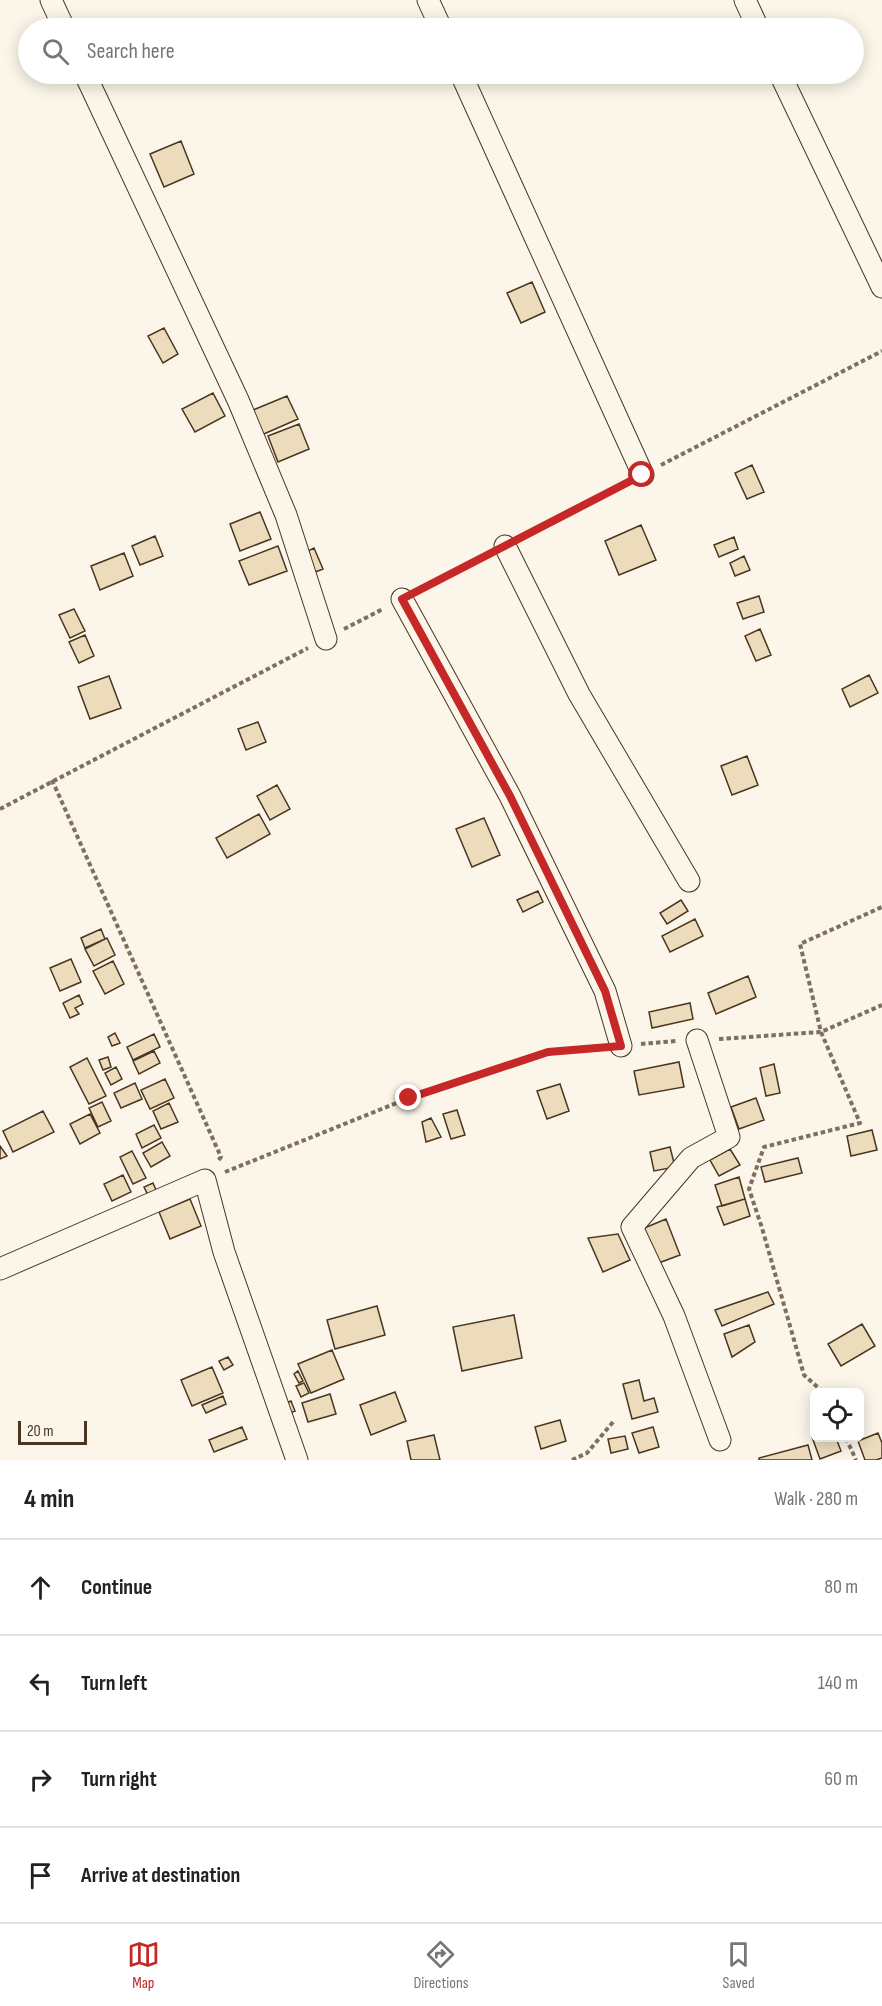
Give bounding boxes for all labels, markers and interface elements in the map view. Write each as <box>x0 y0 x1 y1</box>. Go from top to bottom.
search box <box>18 18 864 84</box>
icon: search <box>39 35 72 68</box>
text: Search here <box>87 38 174 65</box>
route start <box>628 461 654 487</box>
route end <box>395 1084 421 1110</box>
map controls <box>810 1388 864 1442</box>
button: locate <box>810 1388 864 1442</box>
scale bar <box>18 1418 87 1446</box>
text: 20 m <box>27 1422 54 1441</box>
text: 4 min <box>24 1484 74 1515</box>
text: Walk · 280 m <box>774 1487 858 1511</box>
icon: ahead <box>24 1571 57 1604</box>
text: Continue <box>81 1574 152 1601</box>
text: 80 m <box>824 1575 858 1599</box>
icon: left <box>24 1667 57 1700</box>
text: Turn left <box>81 1670 147 1697</box>
text: 140 m <box>818 1671 858 1695</box>
icon: right <box>24 1763 57 1796</box>
text: Turn right <box>81 1766 157 1793</box>
text: 60 m <box>824 1767 858 1791</box>
icon: arrive <box>24 1859 57 1892</box>
text: Arrive at destination <box>81 1862 240 1889</box>
tab: Map <box>127 1938 160 1993</box>
tab: Directions <box>413 1938 469 1993</box>
tab: Saved <box>722 1938 755 1993</box>

